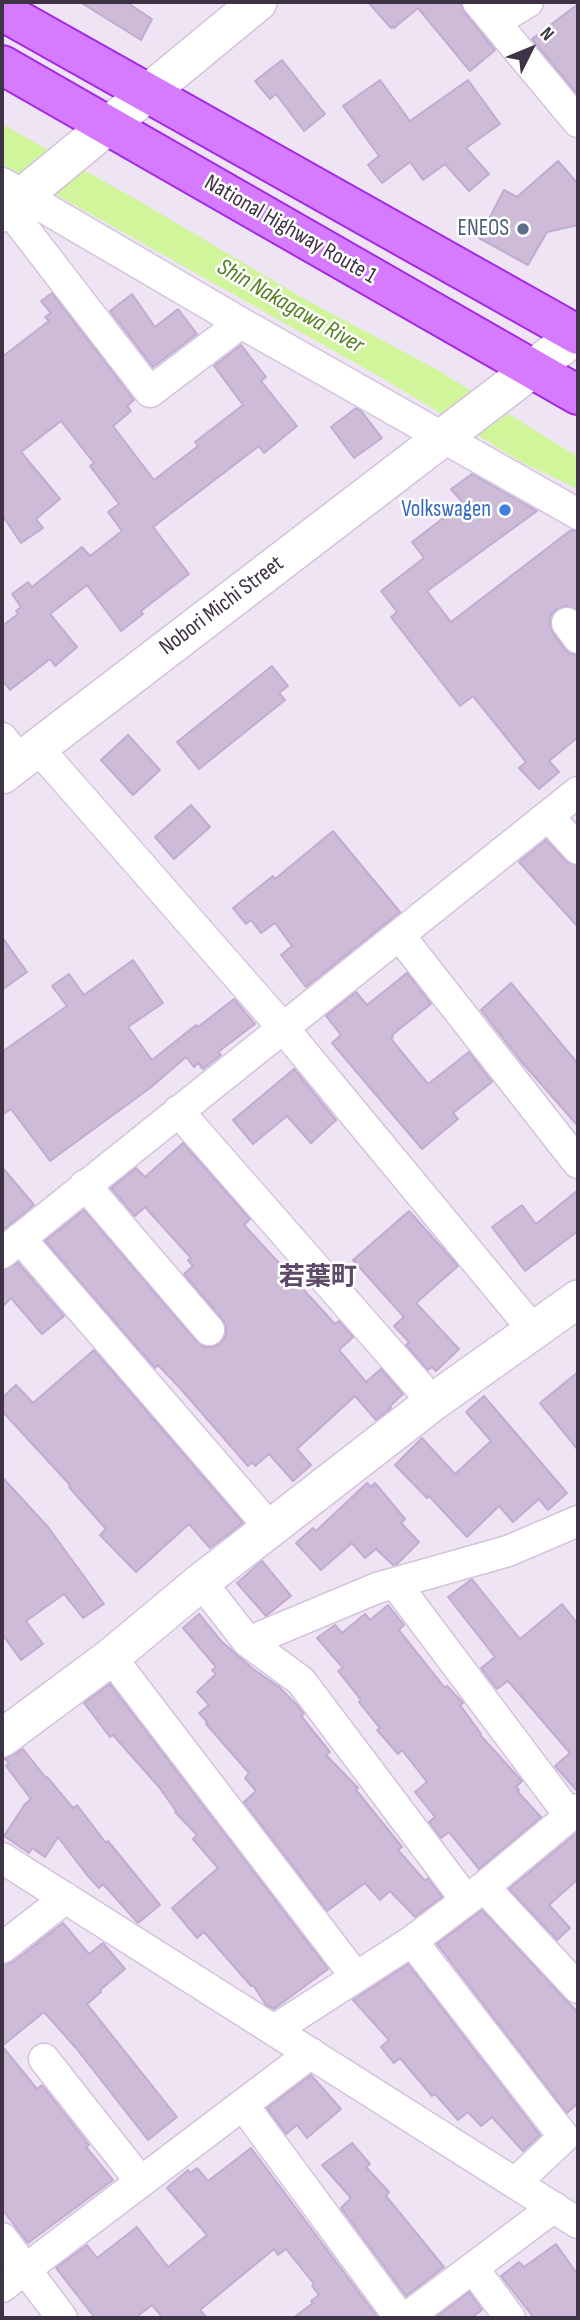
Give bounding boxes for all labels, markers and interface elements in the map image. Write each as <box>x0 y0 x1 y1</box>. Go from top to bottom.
north arrow <box>496 14 566 84</box>
text: N <box>535 23 559 46</box>
street label: National Highway Route 1 <box>199 170 381 290</box>
place label: ENEOS <box>458 215 509 243</box>
marker: ENEOS <box>515 221 531 237</box>
water label: Shin Nakagawa River <box>211 253 369 361</box>
place label: Volkswagen <box>401 496 491 524</box>
marker: Volkswagen <box>497 502 513 518</box>
street label: Nobori Michi Street <box>154 550 290 662</box>
district label: 若葉町 <box>279 1262 357 1294</box>

